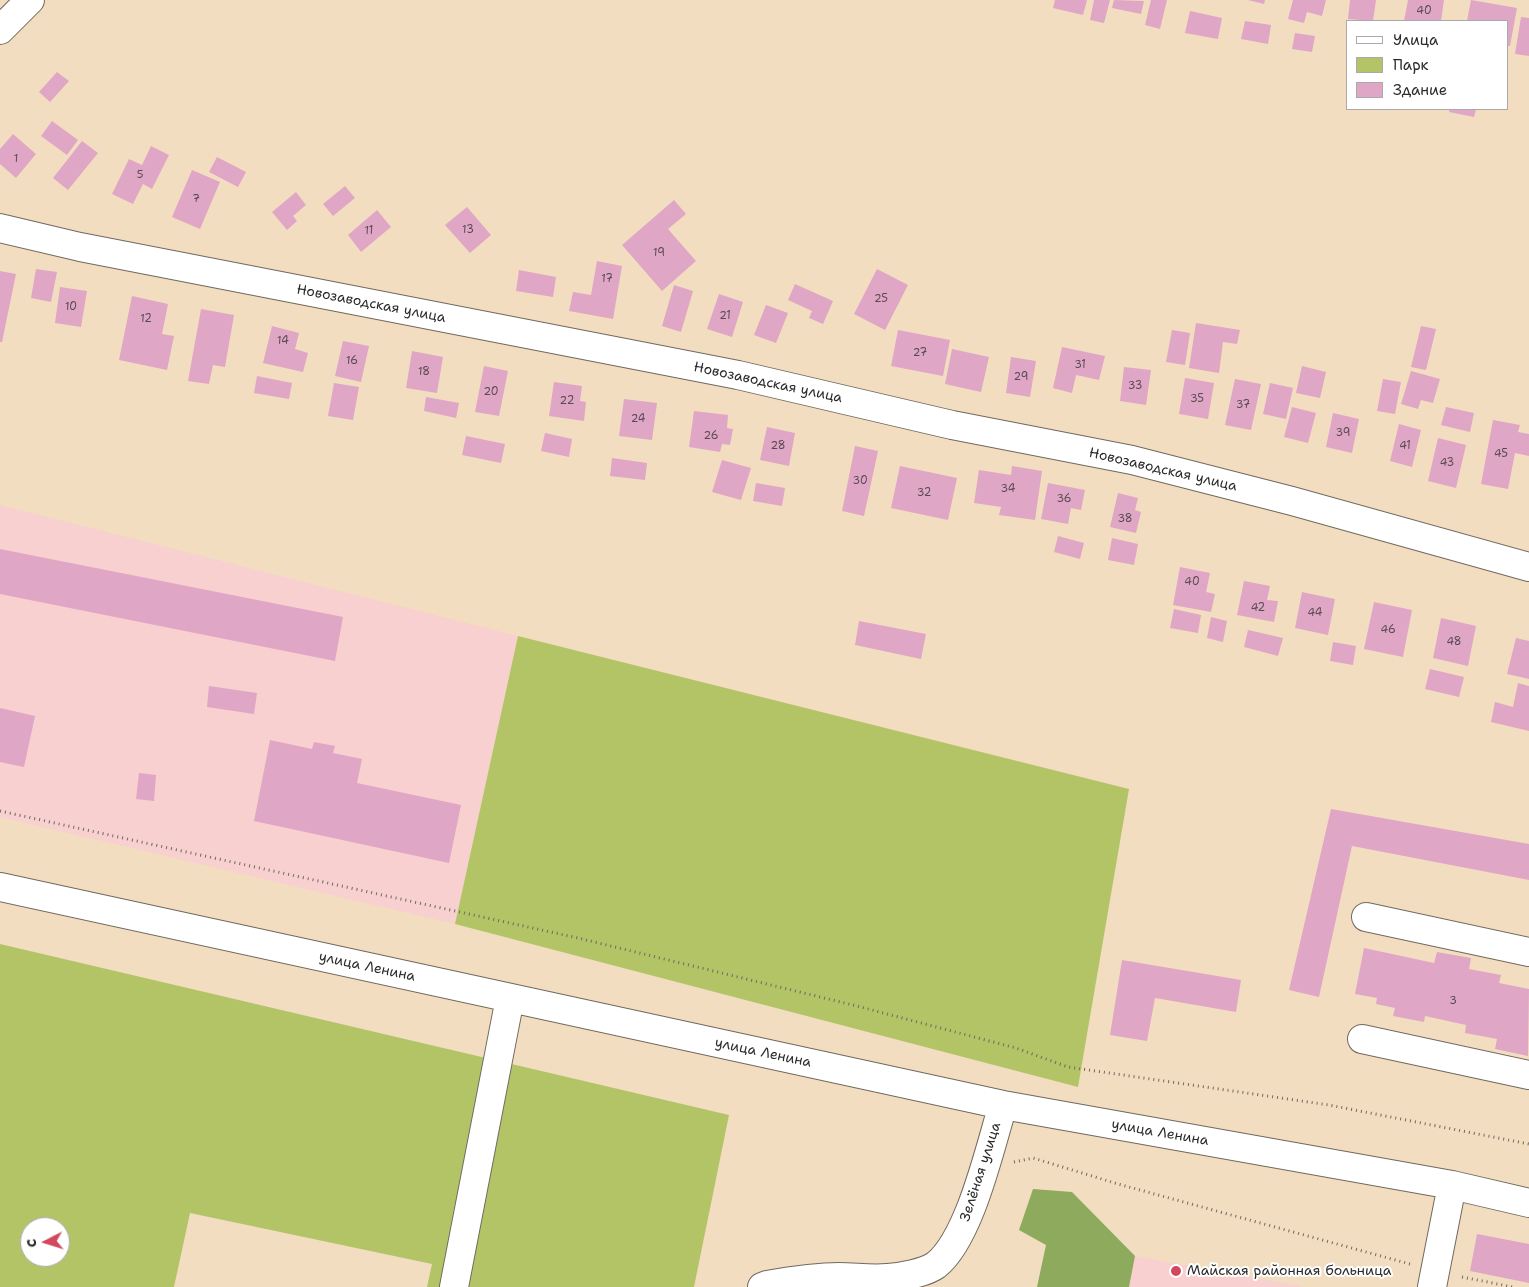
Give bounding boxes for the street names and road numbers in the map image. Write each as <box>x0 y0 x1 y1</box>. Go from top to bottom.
street label: Новозаводская улица <box>295 281 447 327</box>
street label: Новозаводская улица <box>692 359 844 407</box>
street label: Новозаводская улица <box>1087 445 1239 495</box>
street label: улица Ленина <box>317 949 417 985</box>
street label: улица Ленина <box>713 1035 813 1071</box>
street label: улица Ленина <box>1110 1116 1210 1150</box>
street label: Зелёная улица <box>957 1120 1005 1224</box>

